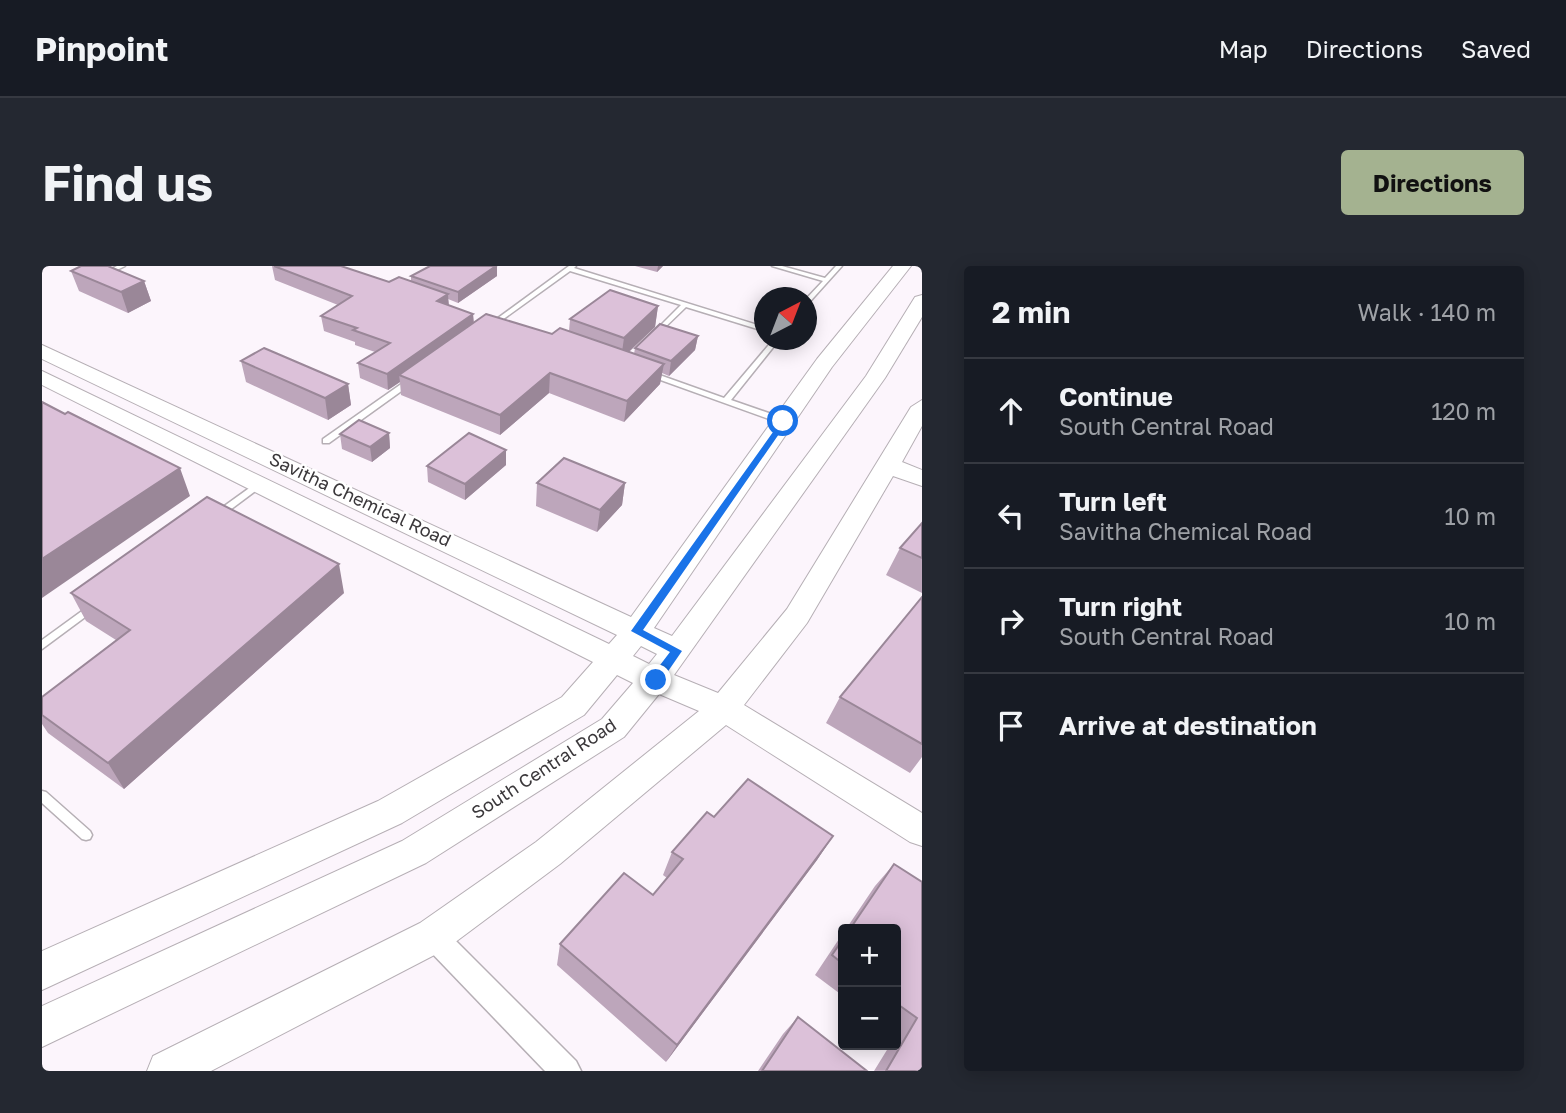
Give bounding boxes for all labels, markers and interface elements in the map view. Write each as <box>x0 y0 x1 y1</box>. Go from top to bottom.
text: Pinpoint <box>35 29 168 68</box>
text: Map <box>1219 34 1268 63</box>
text: Directions <box>1306 34 1423 63</box>
text: Saved <box>1461 34 1531 63</box>
button: Directions <box>1341 150 1524 215</box>
text: Find us <box>42 153 213 212</box>
north arrow <box>754 287 817 350</box>
text: 2 min <box>992 294 1070 330</box>
text: Walk · 140 m <box>1358 298 1496 326</box>
text: Continue <box>1059 381 1173 412</box>
icon: ahead <box>992 392 1030 430</box>
text: 120 m <box>1431 397 1496 425</box>
route start <box>767 405 798 436</box>
text: South Central Road <box>1059 412 1274 440</box>
street label: Savitha Chemical Road <box>266 447 455 551</box>
text: Turn left <box>1059 486 1167 517</box>
icon: left <box>992 497 1030 535</box>
text: 10 m <box>1444 502 1496 530</box>
text: Savitha Chemical Road <box>1059 517 1312 545</box>
text: Turn right <box>1059 591 1182 622</box>
icon: right <box>992 602 1030 640</box>
text: 10 m <box>1444 607 1496 635</box>
text: South Central Road <box>1059 622 1274 650</box>
route end <box>640 664 671 695</box>
icon: arrive <box>992 707 1030 745</box>
text: Arrive at destination <box>1059 710 1317 741</box>
street label: South Central Road <box>467 713 620 823</box>
map controls <box>838 924 901 1050</box>
button: + <box>838 924 901 987</box>
button: − <box>838 987 901 1050</box>

